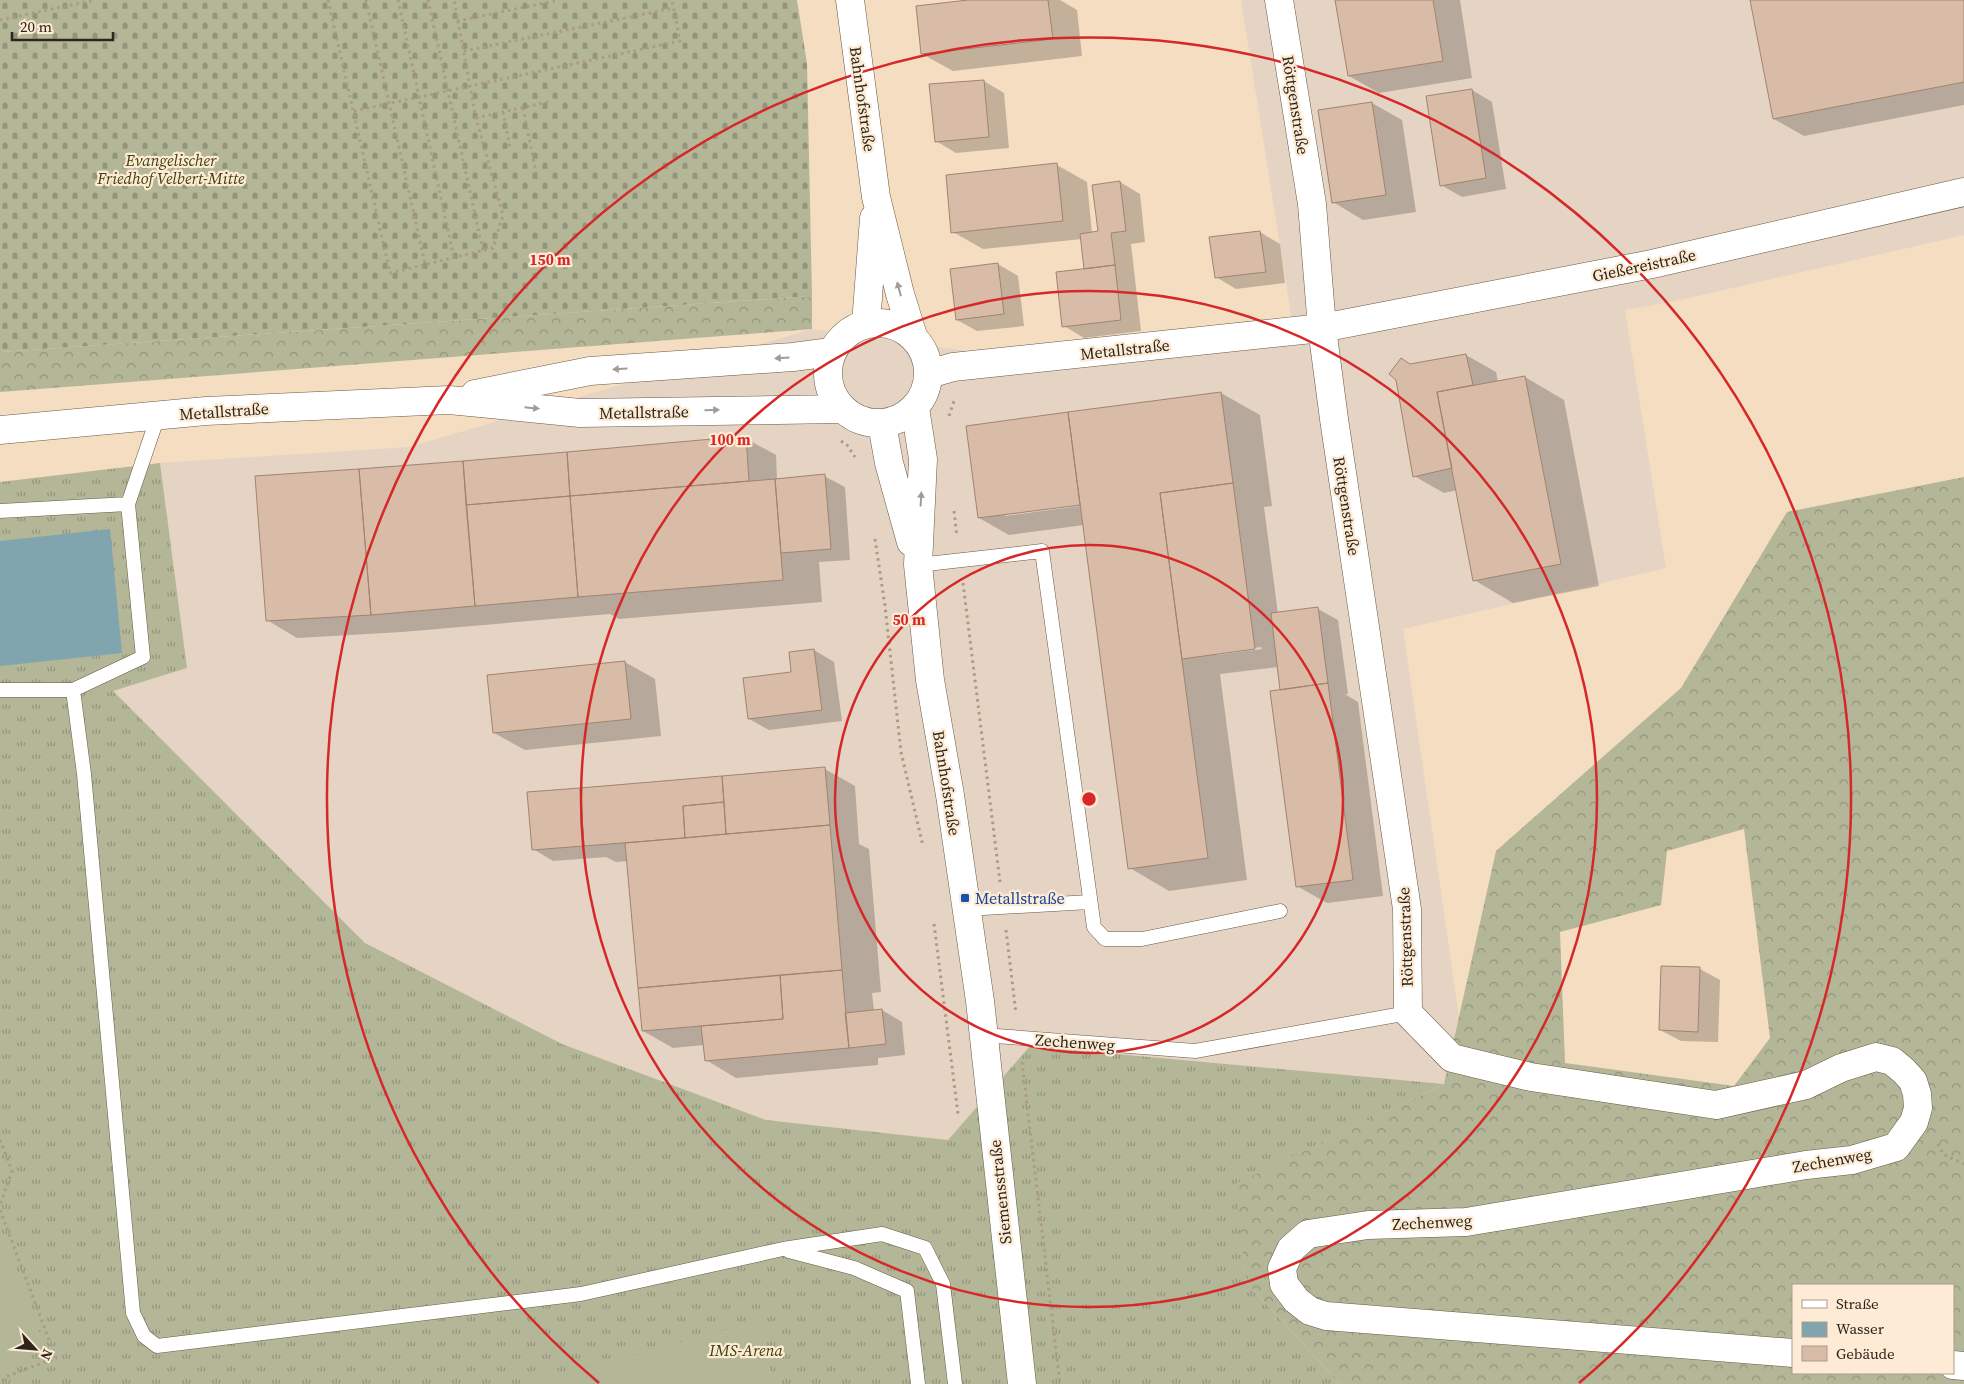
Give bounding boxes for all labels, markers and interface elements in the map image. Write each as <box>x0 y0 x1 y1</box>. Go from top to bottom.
scale bar <box>12 10 114 42</box>
text: 20 m <box>20 16 52 37</box>
street label: Bahnhofstraße <box>845 45 881 153</box>
street label: Röttgenstraße <box>1277 54 1315 156</box>
park label: Evangelischer Friedhof Velbert-Mitte <box>96 149 245 189</box>
street label: Gießereistraße <box>1590 243 1698 287</box>
text: 150 m <box>529 249 571 270</box>
one-way arrow <box>895 282 903 297</box>
street label: Metallstraße <box>1079 333 1171 365</box>
one-way arrow <box>774 354 790 362</box>
one-way arrow <box>612 365 628 373</box>
street label: Metallstraße <box>179 397 269 425</box>
street label: Metallstraße <box>599 400 689 424</box>
one-way arrow <box>524 404 540 412</box>
one-way arrow <box>704 406 720 414</box>
text: 100 m <box>709 429 751 450</box>
street label: Röttgenstraße <box>1328 455 1366 557</box>
one-way arrow <box>917 491 925 507</box>
text: 50 m <box>892 609 926 630</box>
street label: Bahnhofstraße <box>928 729 966 837</box>
centre of rings <box>1080 790 1098 808</box>
place label: Metallstraße <box>975 887 1065 909</box>
street label: Röttgenstraße <box>1392 887 1418 987</box>
marker: Metallstraße <box>959 892 971 904</box>
street label: Zechenweg <box>1034 1028 1116 1056</box>
street label: Siemensstraße <box>984 1139 1016 1245</box>
street label: Zechenweg <box>1791 1142 1873 1178</box>
street label: Zechenweg <box>1392 1209 1472 1235</box>
legend <box>1792 1284 1954 1374</box>
text: Straße <box>1836 1293 1879 1314</box>
text: Wasser <box>1836 1318 1885 1339</box>
north arrow <box>10 1324 60 1374</box>
park label: IMS-Arena <box>708 1339 783 1361</box>
text: Gebäude <box>1836 1343 1895 1364</box>
text: N <box>35 1346 58 1364</box>

